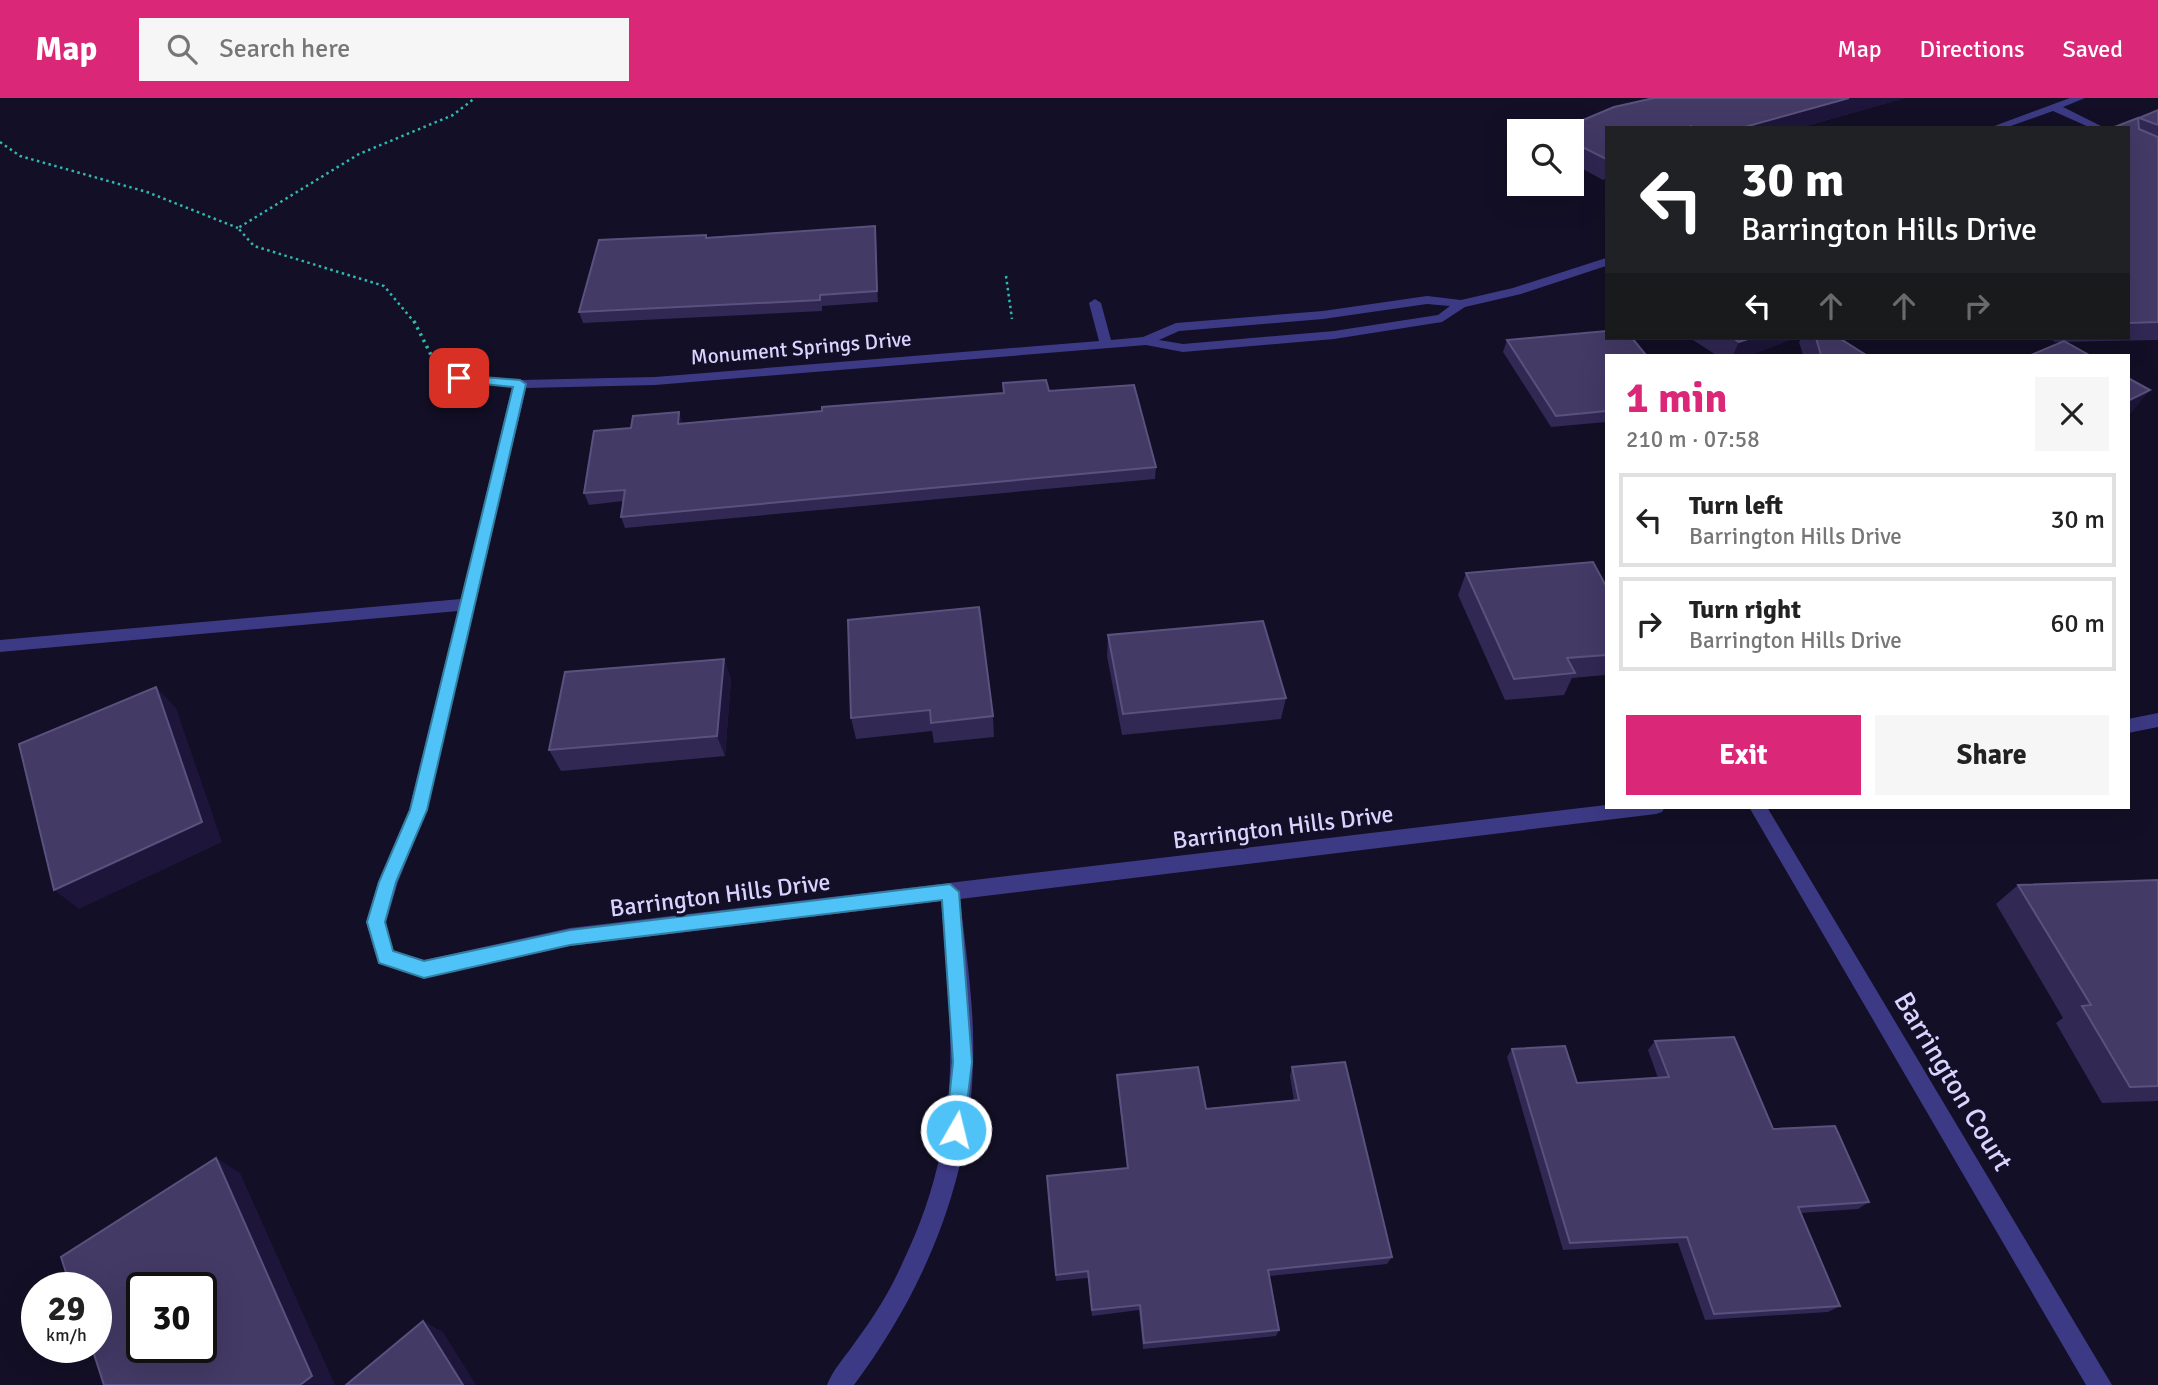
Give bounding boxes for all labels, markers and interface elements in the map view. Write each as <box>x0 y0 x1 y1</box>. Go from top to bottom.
search box <box>139 18 629 81</box>
text: Map <box>35 29 97 70</box>
icon: search <box>163 30 201 68</box>
text: Search here <box>219 33 350 65</box>
text: Map <box>1837 34 1882 64</box>
text: Directions <box>1920 34 2025 64</box>
text: Saved <box>2063 34 2123 64</box>
map controls <box>1507 119 1584 196</box>
button: search <box>1507 119 1584 196</box>
text: 30 m <box>1741 150 1844 210</box>
icon: left <box>1626 154 1717 245</box>
text: Barrington Hills Drive <box>1741 210 2037 249</box>
icon: left <box>1739 287 1777 325</box>
icon: ahead <box>1812 287 1850 325</box>
icon: ahead <box>1885 287 1923 325</box>
icon: right <box>1958 287 1996 325</box>
street label: Monument Springs Drive <box>690 325 912 371</box>
pin <box>429 348 489 408</box>
icon: arrive <box>440 359 478 397</box>
text: 1 min <box>1626 373 1727 424</box>
button: close <box>2035 377 2109 451</box>
text: 210 m · 07:58 <box>1626 425 1760 454</box>
text: Turn left <box>1689 490 1783 522</box>
icon: left <box>1630 501 1668 539</box>
text: 30 m <box>2050 504 2105 536</box>
text: Barrington Hills Drive <box>1689 522 1902 551</box>
text: Turn right <box>1689 594 1801 626</box>
icon: right <box>1630 605 1668 643</box>
text: 60 m <box>2050 608 2105 640</box>
text: Barrington Hills Drive <box>1689 626 1902 655</box>
button: Exit <box>1626 715 1861 795</box>
button: Share <box>1875 715 2109 795</box>
street label: Barrington Hills Drive <box>1171 799 1395 855</box>
street label: Barrington Hills Drive <box>608 867 832 923</box>
street label: Barrington Court <box>1886 986 2020 1177</box>
position arrow <box>919 1093 993 1167</box>
speed limit sign: 30 <box>126 1272 217 1363</box>
text: 29 <box>48 1287 85 1330</box>
text: km/h <box>46 1324 87 1346</box>

